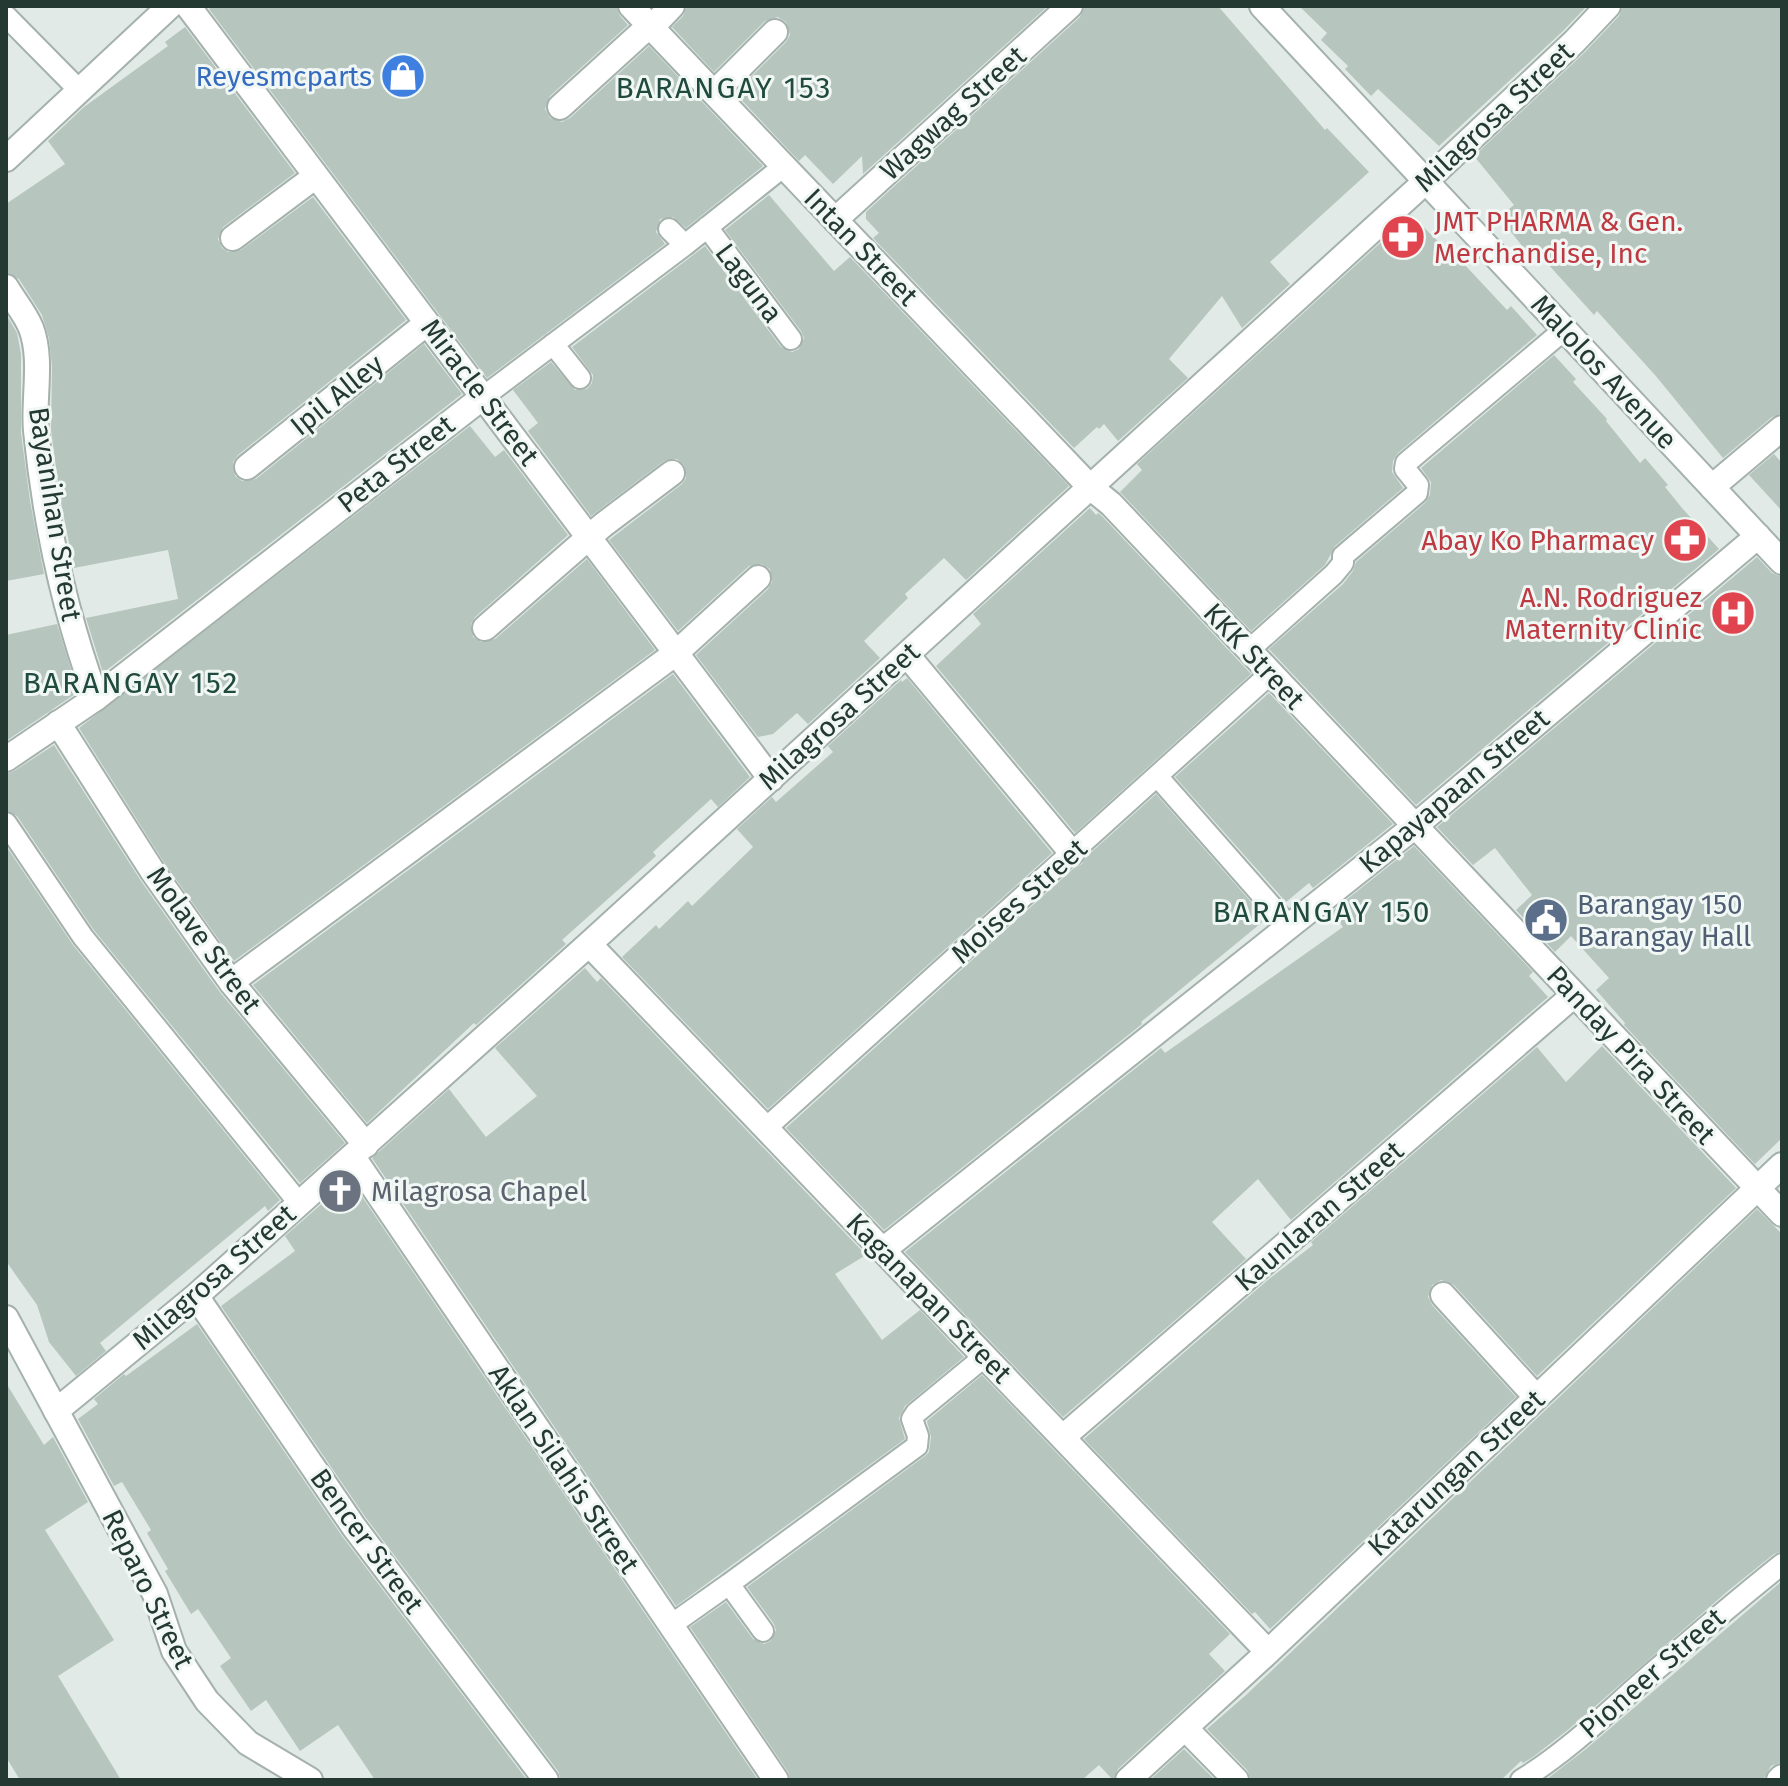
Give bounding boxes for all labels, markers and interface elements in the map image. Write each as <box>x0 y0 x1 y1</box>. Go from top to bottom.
street label: Milagrosa Street <box>1408 34 1581 199</box>
street label: Wagwag Street <box>873 38 1033 187</box>
shop icon: Reyesmcparts <box>379 52 427 100</box>
place label: Reyesmcparts <box>195 60 372 93</box>
district label: BARANGAY 153 <box>616 70 833 106</box>
street label: Intan Street <box>797 182 925 313</box>
place label: JMT PHARMA & Gen. Merchandise, Inc <box>1434 205 1683 270</box>
pharmacy icon: JMT PHARMA & Gen. Merchandise, Inc <box>1379 213 1427 261</box>
street label: Laguna <box>708 237 790 329</box>
street label: Malolos Avenue <box>1524 288 1684 456</box>
street label: Miracle Street <box>414 312 546 472</box>
street label: Ipil Alley <box>284 348 390 442</box>
street label: Bayanihan Street <box>22 405 88 624</box>
street label: Peta Street <box>331 408 462 520</box>
pharmacy icon: Abay Ko Pharmacy <box>1661 516 1709 564</box>
place label: Abay Ko Pharmacy <box>1421 524 1654 557</box>
place label: A.N. Rodriguez Maternity Clinic <box>1505 581 1702 646</box>
hospital icon: A.N. Rodriguez Maternity Clinic <box>1709 589 1757 637</box>
street label: KKK Street <box>1197 596 1312 716</box>
street label: Milagrosa Street <box>752 635 927 797</box>
district label: BARANGAY 152 <box>23 665 239 701</box>
street label: Kapayapaan Street <box>1352 701 1556 880</box>
street label: Moises Street <box>944 831 1094 970</box>
street label: Molave Street <box>140 860 269 1021</box>
place label: Barangay 150 Barangay Hall <box>1577 888 1751 953</box>
district label: BARANGAY 150 <box>1213 894 1431 930</box>
public building icon: Barangay 150 Barangay Hall <box>1522 896 1570 944</box>
street label: Panday Pira Street <box>1540 959 1723 1152</box>
street label: Kaunlaran Street <box>1228 1133 1411 1298</box>
church icon: Milagrosa Chapel <box>316 1167 364 1215</box>
place label: Milagrosa Chapel <box>371 1175 587 1208</box>
street label: Milagrosa Street <box>126 1197 303 1357</box>
street label: Kaganapan Street <box>839 1206 1019 1390</box>
street label: Aklan Silahis Street <box>482 1358 647 1580</box>
street label: Katarungan Street <box>1361 1382 1552 1563</box>
street label: Bencer Street <box>303 1462 431 1621</box>
street label: Reparo Street <box>95 1504 201 1675</box>
street label: Pioneer Street <box>1573 1600 1732 1745</box>

